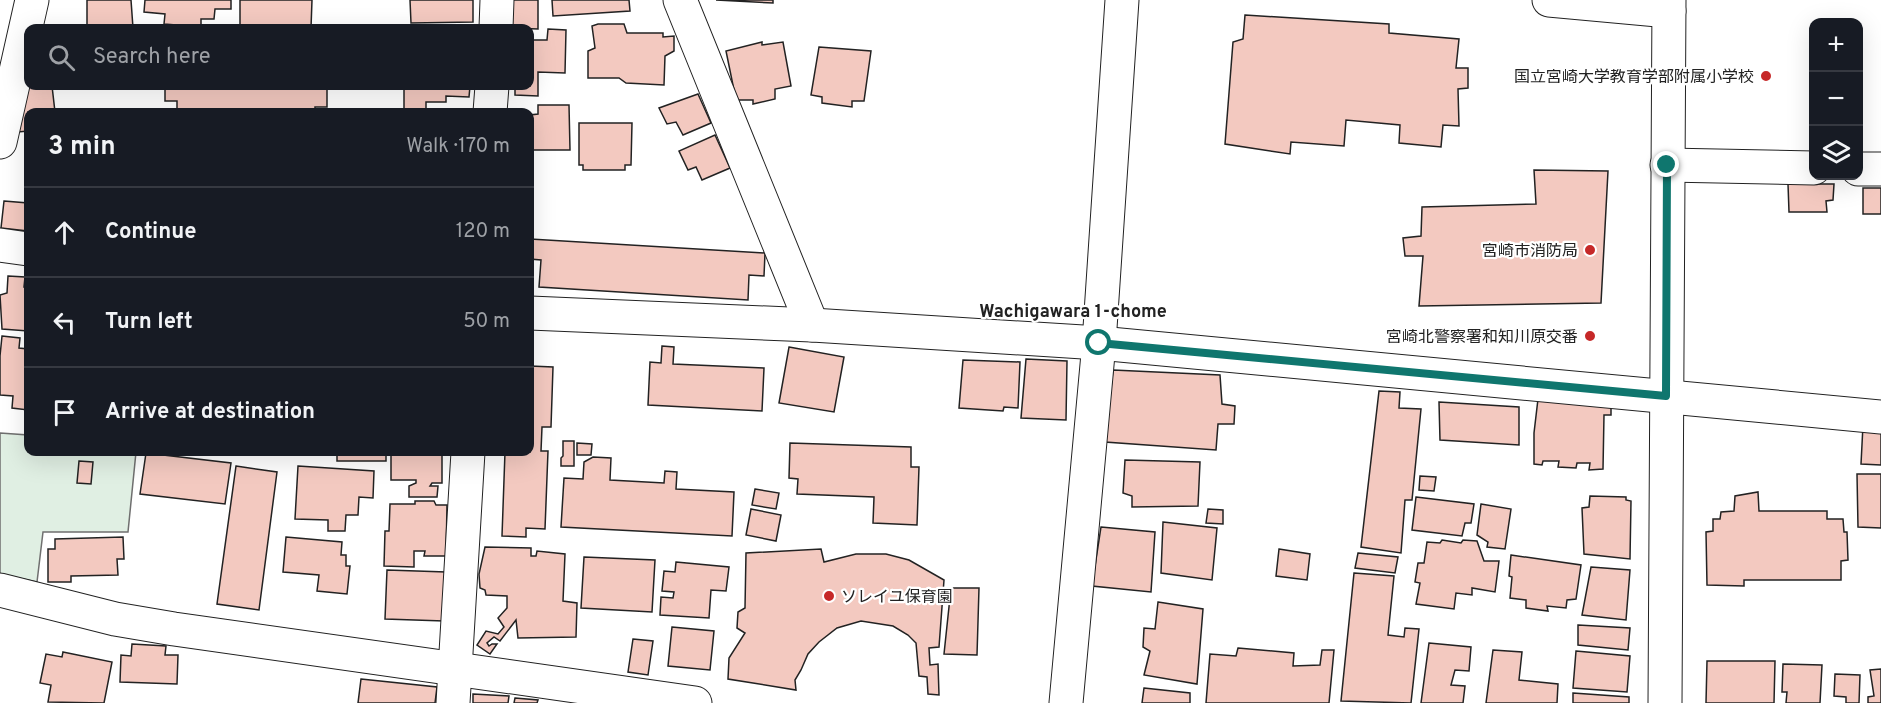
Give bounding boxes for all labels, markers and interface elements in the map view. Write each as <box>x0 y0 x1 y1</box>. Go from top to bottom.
map controls <box>1809 18 1863 180</box>
button: + <box>1809 18 1863 72</box>
search box <box>24 24 534 90</box>
icon: search <box>45 41 78 74</box>
text: Search here <box>93 44 211 71</box>
place label: 国立宮崎大学教育学部附属小学校 <box>1514 68 1754 88</box>
marker: 国立宮崎大学教育学部附属小学校 <box>1759 69 1773 83</box>
button: − <box>1809 72 1863 126</box>
button: layers <box>1809 126 1863 180</box>
text: 3 min <box>48 131 116 164</box>
text: Walk · 170 m <box>406 134 510 160</box>
route end <box>1653 151 1679 177</box>
icon: ahead <box>48 216 81 249</box>
text: Continue <box>105 219 196 246</box>
text: 120 m <box>456 219 510 245</box>
place label: 宮崎市消防局 <box>1482 242 1578 262</box>
marker: 宮崎市消防局 <box>1583 243 1597 257</box>
district label: Wachigawara 1-chome <box>979 301 1167 324</box>
icon: left <box>48 306 81 339</box>
text: Turn left <box>105 309 193 336</box>
text: 50 m <box>463 309 510 335</box>
place label: 宮崎北警察署和知川原交番 <box>1386 328 1578 348</box>
route start <box>1085 329 1111 355</box>
marker: 宮崎北警察署和知川原交番 <box>1583 329 1597 343</box>
icon: arrive <box>48 396 81 429</box>
text: Arrive at destination <box>105 399 315 426</box>
place label: ソレイユ保育園 <box>841 588 953 608</box>
marker: ソレイユ保育園 <box>822 589 836 603</box>

